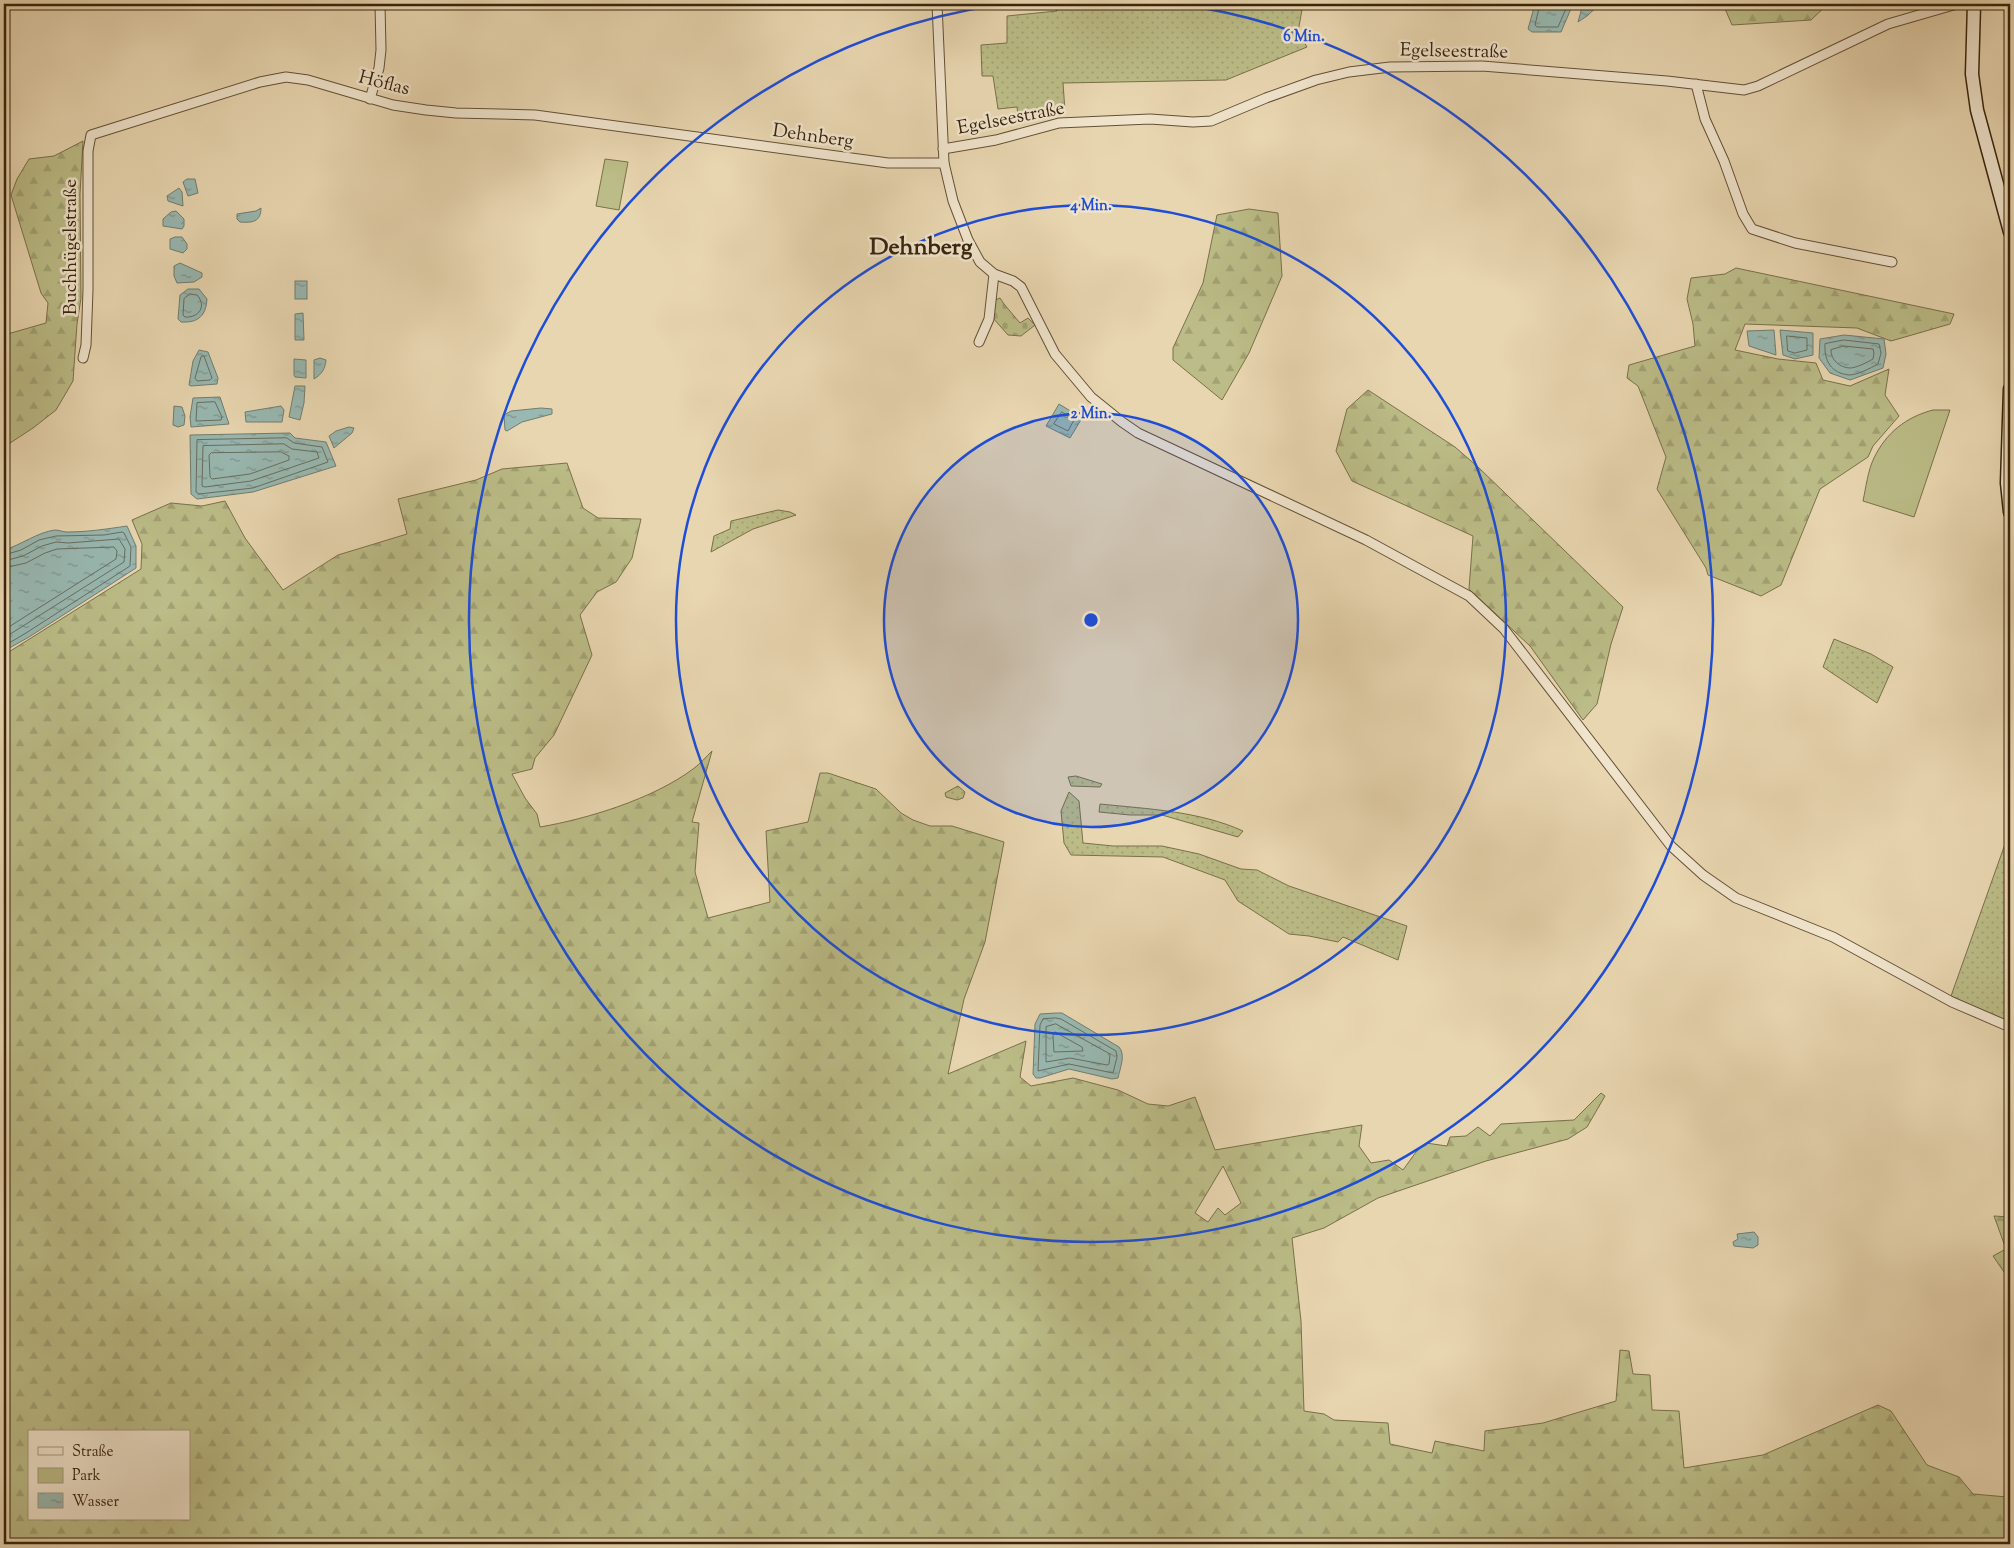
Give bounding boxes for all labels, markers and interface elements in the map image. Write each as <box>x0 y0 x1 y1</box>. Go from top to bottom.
text: 6 Min. <box>1283 27 1325 48</box>
street label: Egelseestraße <box>1399 38 1509 66</box>
street label: Höflas <box>356 65 412 103</box>
street label: Egelseestraße <box>955 95 1067 143</box>
street label: Dehnberg <box>771 118 855 156</box>
street label: Buchhügelstraße <box>58 179 85 315</box>
text: 4 Min. <box>1069 196 1112 217</box>
district label: Dehnberg <box>869 231 973 265</box>
text: 2 Min. <box>1071 404 1112 425</box>
centre of rings <box>1082 611 1100 629</box>
legend <box>28 1430 190 1520</box>
text: Straße <box>72 1442 114 1463</box>
text: Park <box>72 1466 101 1487</box>
text: Wasser <box>72 1492 119 1513</box>

